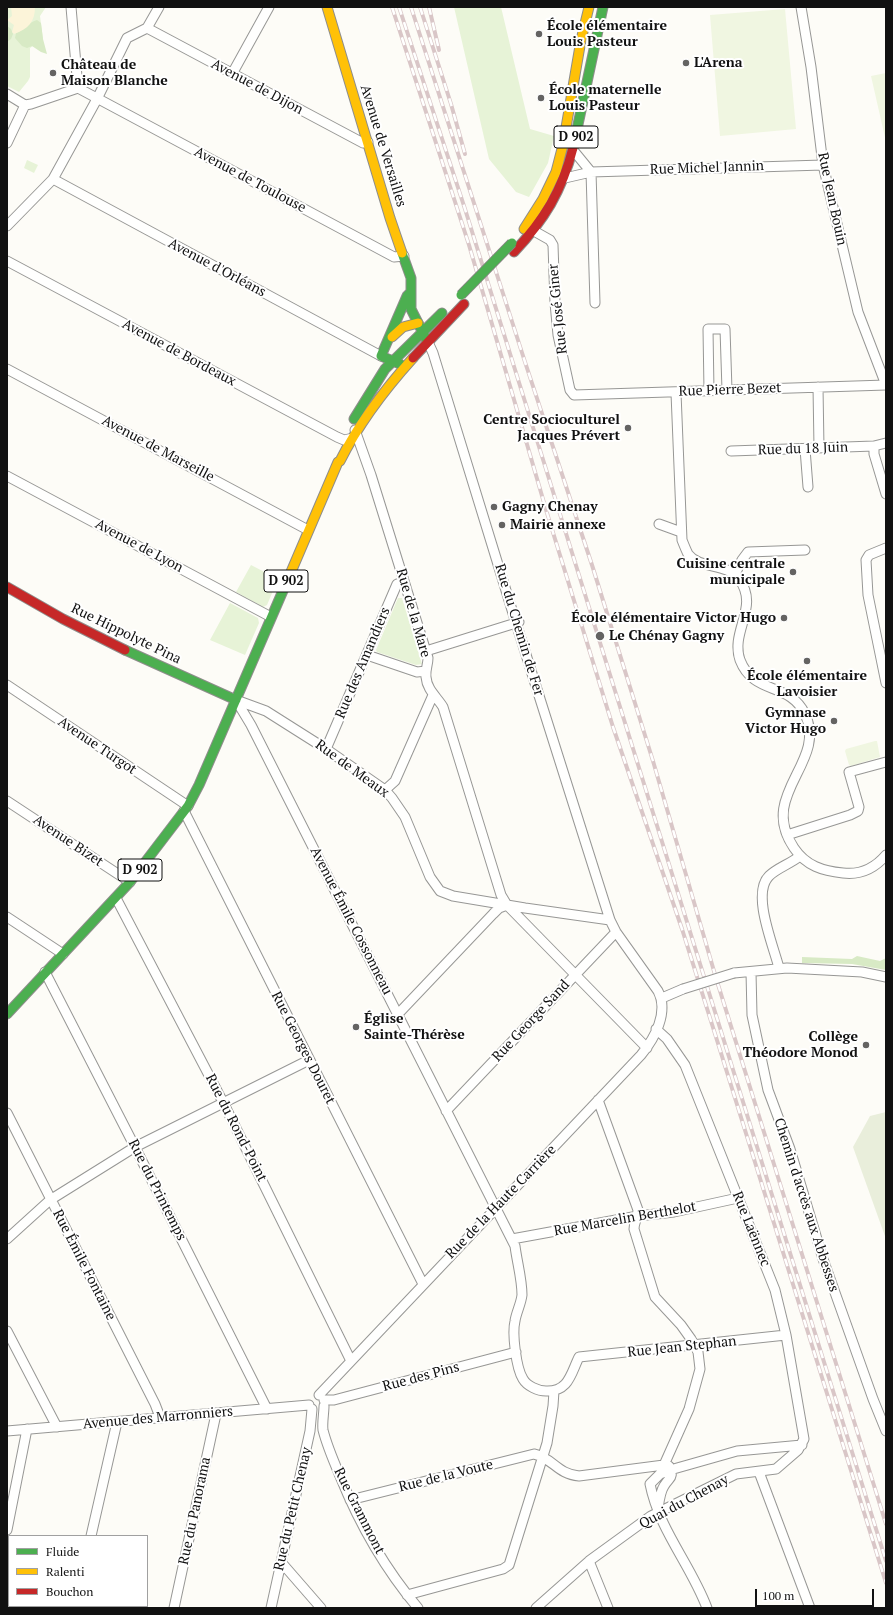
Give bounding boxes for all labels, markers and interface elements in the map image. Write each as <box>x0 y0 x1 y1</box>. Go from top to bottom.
place label: École élémentaire Louis Pasteur <box>547 18 667 50</box>
marker: École élémentaire Louis Pasteur <box>534 29 544 39</box>
place label: L'Arena <box>694 55 743 71</box>
street label: Avenue de Dijon <box>208 56 306 118</box>
place label: Château de Maison Blanche <box>61 57 168 90</box>
marker: L'Arena <box>681 58 691 68</box>
marker: Château de Maison Blanche <box>48 68 58 78</box>
place label: École maternelle Louis Pasteur <box>549 82 662 114</box>
street label: Avenue de Versailles <box>356 83 410 209</box>
marker: École maternelle Louis Pasteur <box>536 93 546 103</box>
road number: D 902 <box>554 126 598 148</box>
street label: Avenue de Toulouse <box>191 143 309 217</box>
street label: Rue Jean Bouin <box>814 151 850 247</box>
street label: Rue Michel Jannin <box>650 158 764 178</box>
street label: Avenue d'Orléans <box>165 235 269 301</box>
street label: Rue José Giner <box>545 263 571 355</box>
street label: Avenue de Bordeaux <box>119 316 239 390</box>
street label: Rue Pierre Bezet <box>678 380 782 400</box>
street label: Avenue de Marseille <box>99 412 217 486</box>
place label: Centre Socioculturel Jacques Prévert <box>483 412 620 444</box>
marker: Centre Socioculturel Jacques Prévert <box>623 423 633 433</box>
street label: Rue du 18 Juin <box>758 439 848 459</box>
place label: Gagny Chenay <box>502 499 598 515</box>
marker: Gagny Chenay <box>489 502 499 512</box>
street label: Avenue de Lyon <box>92 516 186 576</box>
place label: Mairie annexe <box>510 517 606 533</box>
marker: Mairie annexe <box>497 520 507 530</box>
place label: Cuisine centrale municipale <box>677 556 785 588</box>
street label: Rue du Chemin de Fer <box>491 562 547 698</box>
street label: Rue de la Mare <box>392 567 434 659</box>
marker: Cuisine centrale municipale <box>788 567 798 577</box>
road number: D 902 <box>264 570 308 592</box>
street label: Rue Hippolyte Pina <box>68 600 184 668</box>
street label: Rue des Amandiers <box>332 605 394 721</box>
place label: École élémentaire Victor Hugo <box>571 610 776 626</box>
marker: École élémentaire Victor Hugo <box>779 613 789 623</box>
place label: Le Chénay Gagny <box>609 628 724 644</box>
marker: Le Chénay Gagny <box>594 630 606 642</box>
marker: École élémentaire Lavoisier <box>802 656 812 666</box>
place label: École élémentaire Lavoisier <box>747 668 867 700</box>
place label: Gymnase Victor Hugo <box>745 705 826 738</box>
street label: Avenue Turgot <box>55 714 139 778</box>
marker: Gymnase Victor Hugo <box>829 716 839 726</box>
street label: Rue de Meaux <box>312 737 392 801</box>
street label: Avenue Bizet <box>30 811 106 871</box>
street label: Avenue Émile Cossonneau <box>306 844 396 998</box>
road number: D 902 <box>118 859 162 881</box>
street label: Rue George Sand <box>489 977 573 1065</box>
street label: Rue Georges Douret <box>267 989 339 1107</box>
place label: Église Sainte-Thérèse <box>364 1011 465 1044</box>
marker: Église Sainte-Thérèse <box>351 1022 361 1032</box>
place label: Collège Théodore Monod <box>743 1029 858 1062</box>
marker: Collège Théodore Monod <box>861 1040 871 1050</box>
street label: Rue du Rond-Point <box>202 1071 270 1185</box>
street label: Chemin d'accès aux Abbesses <box>770 1116 842 1294</box>
street label: Rue du Printemps <box>124 1137 190 1243</box>
street label: Rue de la Haute Carrière <box>442 1142 560 1262</box>
street label: Rue Laënnec <box>728 1189 774 1269</box>
street label: Rue Marcelin Berthelot <box>553 1198 697 1240</box>
street label: Rue Émile Fontaine <box>49 1207 119 1323</box>
street label: Rue Jean Stephan <box>627 1333 737 1361</box>
street label: Rue des Pins <box>381 1359 461 1395</box>
street label: Avenue des Marronniers <box>82 1403 234 1433</box>
street label: Rue du Petit Chenay <box>271 1446 315 1572</box>
street label: Rue du Panorama <box>175 1456 215 1566</box>
street label: Rue de la Voute <box>397 1456 495 1496</box>
street label: Rue Grammont <box>330 1465 388 1557</box>
street label: Quai du Chenay <box>636 1471 732 1533</box>
legend <box>8 1535 148 1607</box>
text: Fluide <box>46 1544 79 1559</box>
text: Ralenti <box>46 1564 85 1579</box>
scale bar <box>757 1581 876 1607</box>
text: Bouchon <box>46 1584 93 1599</box>
text: 100 m <box>762 1588 794 1603</box>

